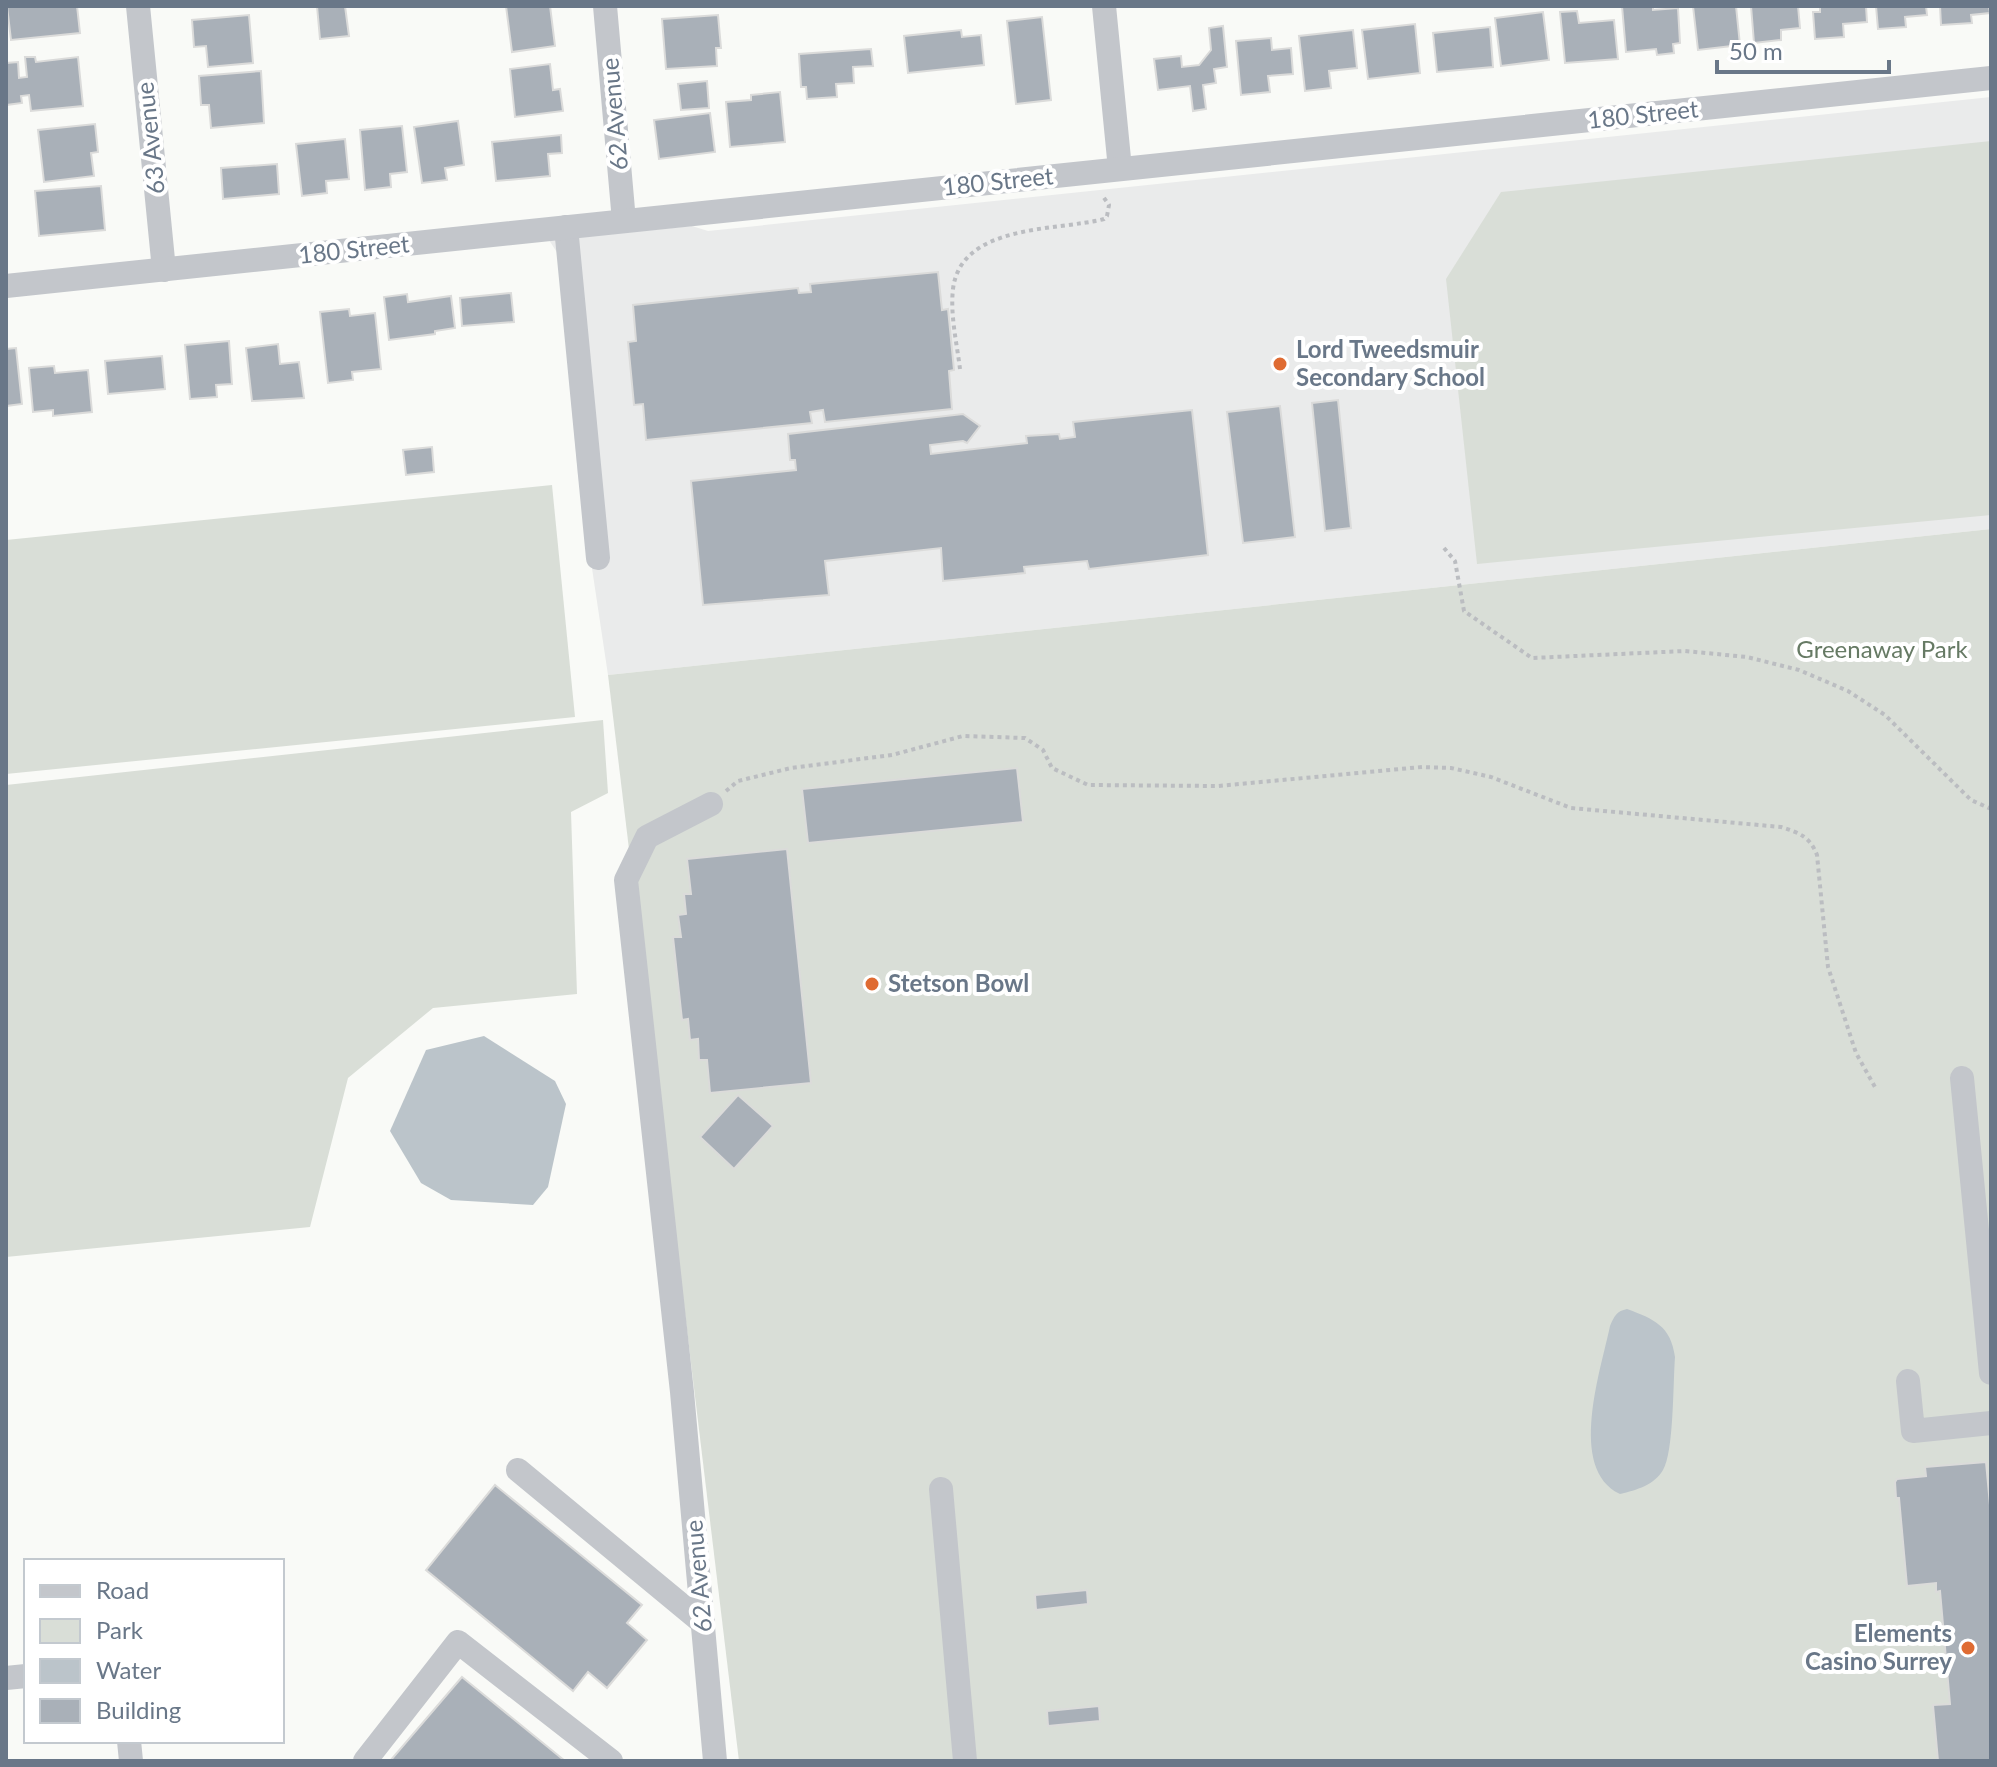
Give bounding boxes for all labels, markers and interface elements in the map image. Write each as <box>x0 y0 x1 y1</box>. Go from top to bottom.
scale bar <box>1717 24 1889 74</box>
text: 50 m <box>1729 36 1783 65</box>
street label: 62 Avenue <box>594 57 633 172</box>
street label: 63 Avenue <box>129 81 170 196</box>
street label: 180 Street <box>1586 93 1700 134</box>
street label: 180 Street <box>941 160 1055 201</box>
street label: 180 Street <box>297 228 411 269</box>
place label: Lord Tweedsmuir Secondary School <box>1296 334 1485 391</box>
marker: Lord Tweedsmuir Secondary School <box>1271 355 1289 373</box>
park label: Greenaway Park <box>1796 634 1968 663</box>
place label: Stetson Bowl <box>888 968 1029 997</box>
marker: Stetson Bowl <box>863 975 881 993</box>
street label: 62 Avenue <box>678 1519 717 1634</box>
legend <box>24 1559 284 1743</box>
text: Road <box>96 1575 149 1604</box>
text: Park <box>96 1615 144 1644</box>
place label: Elements Casino Surrey <box>1805 1618 1952 1675</box>
marker: Elements Casino Surrey <box>1959 1639 1977 1657</box>
text: Water <box>96 1655 161 1684</box>
text: Building <box>96 1695 181 1724</box>

